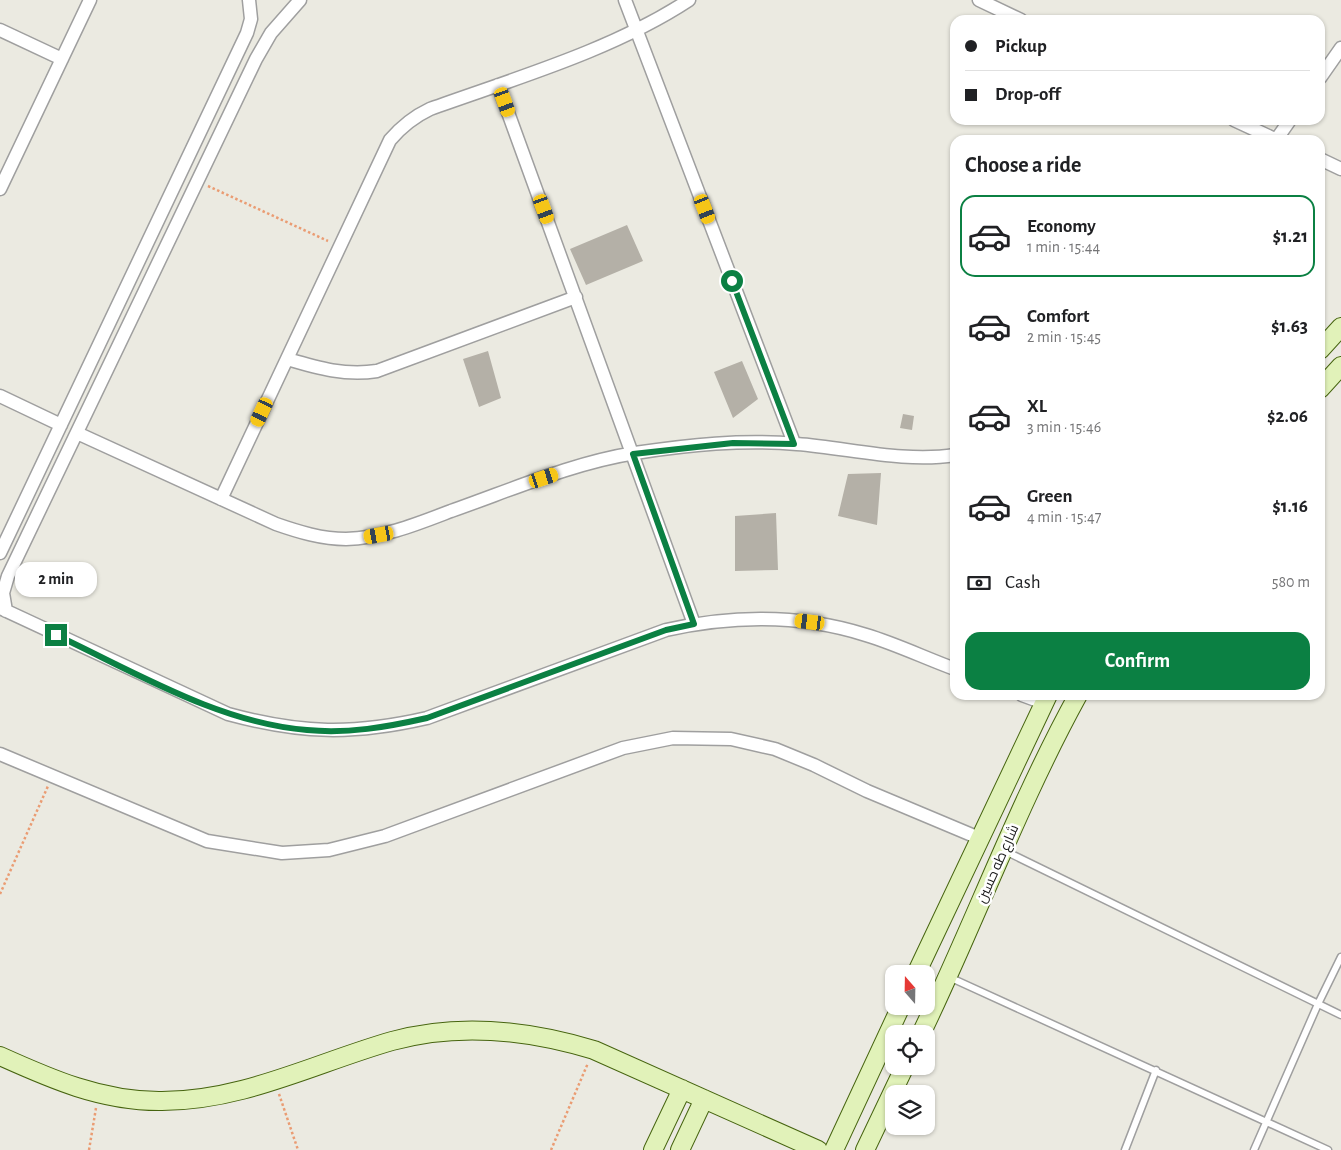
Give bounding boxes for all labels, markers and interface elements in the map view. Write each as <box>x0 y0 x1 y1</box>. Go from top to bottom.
text: Pickup <box>995 37 1047 56</box>
car <box>492 85 517 119</box>
text: Drop-off <box>995 85 1060 104</box>
text: Choose a ride <box>965 154 1081 176</box>
car <box>531 192 556 226</box>
car <box>692 192 717 226</box>
icon: car <box>967 214 1012 259</box>
text: Economy <box>1027 217 1096 236</box>
text: $1.21 <box>1272 227 1308 246</box>
text: 1 min · 15:44 <box>1027 239 1100 255</box>
route start <box>721 270 743 292</box>
icon: car <box>967 304 1012 349</box>
text: Comfort <box>1027 307 1089 326</box>
text: $1.63 <box>1271 317 1308 336</box>
text: 2 min · 15:45 <box>1027 329 1101 345</box>
icon: car <box>967 394 1012 439</box>
car <box>248 395 275 429</box>
text: XL <box>1027 397 1047 416</box>
text: $2.06 <box>1267 407 1308 426</box>
text: 3 min · 15:46 <box>1027 419 1101 435</box>
car <box>527 466 560 490</box>
icon: car <box>967 484 1012 529</box>
text: Green <box>1027 487 1073 506</box>
text: $1.16 <box>1272 497 1308 516</box>
text: 4 min · 15:47 <box>1027 509 1101 525</box>
car <box>362 525 395 545</box>
callout: 2 min <box>15 562 97 598</box>
icon: cash <box>965 569 993 597</box>
text: 2 min <box>38 571 74 587</box>
text: Cash <box>1005 573 1041 592</box>
text: 580 m <box>1272 574 1310 590</box>
car <box>794 613 825 631</box>
route end <box>45 624 67 646</box>
button: Confirm <box>965 632 1310 690</box>
street label: شارع طه حسين <box>975 823 1022 906</box>
north arrow <box>885 965 935 1015</box>
map controls <box>885 965 935 1135</box>
button: locate <box>885 1025 935 1075</box>
button: layers <box>885 1085 935 1135</box>

